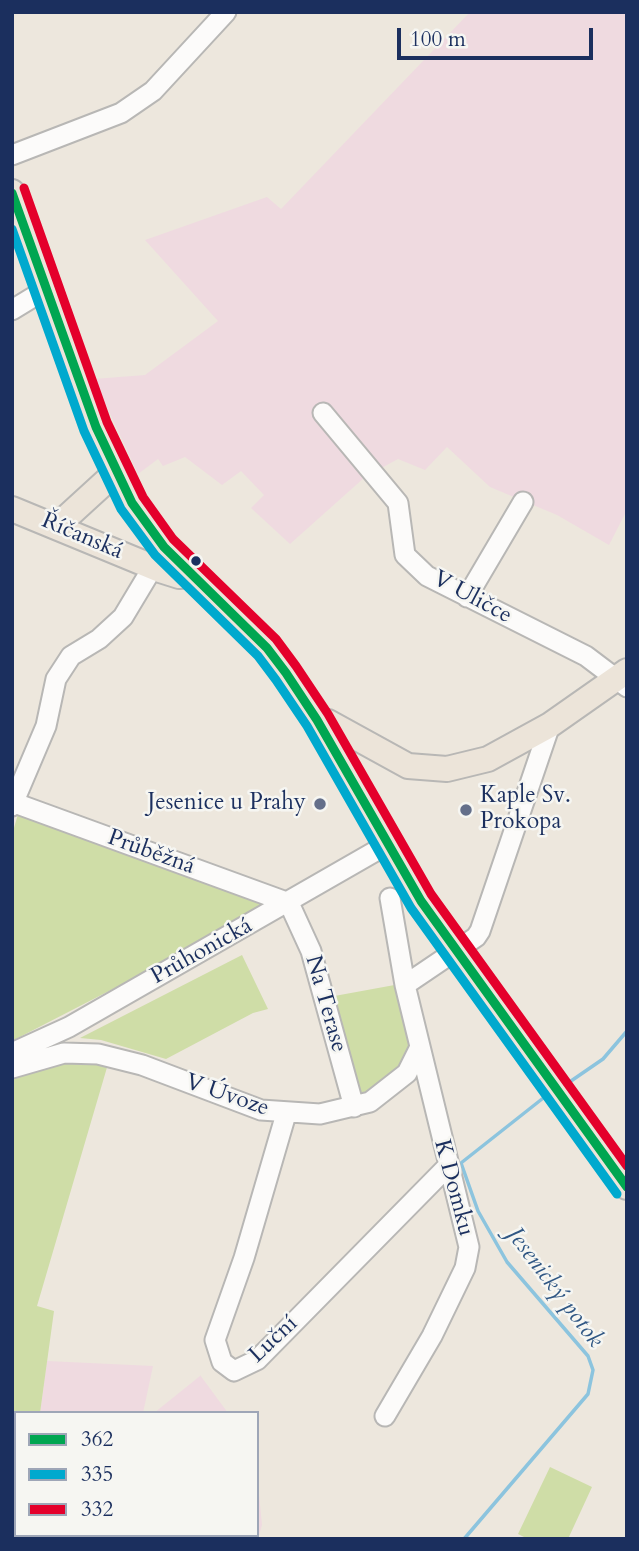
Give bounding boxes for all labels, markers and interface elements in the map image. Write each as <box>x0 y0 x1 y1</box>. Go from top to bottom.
scale bar <box>401 14 597 58</box>
text: 100 m <box>410 25 466 54</box>
street label: Říčanská <box>37 508 127 566</box>
unlabelled marker <box>189 554 203 568</box>
street label: V Uličce <box>428 566 516 630</box>
place label: Kaple Sv. Prokopa <box>480 783 571 837</box>
place label: Jesenice u Prahy <box>147 790 306 818</box>
marker: Jesenice u Prahy <box>312 796 328 812</box>
marker: Kaple Sv. Prokopa <box>458 802 474 818</box>
street label: Průběžná <box>104 825 198 881</box>
street label: Průhonická <box>146 913 258 991</box>
street label: Na Terase <box>298 952 352 1056</box>
street label: V Úvoze <box>182 1069 272 1123</box>
street label: K Domku <box>427 1137 479 1239</box>
water label: Jesenický potok <box>499 1222 609 1354</box>
street label: Luční <box>244 1311 304 1369</box>
legend <box>14 1411 259 1537</box>
text: 362 <box>81 1425 113 1454</box>
text: 335 <box>81 1460 113 1489</box>
text: 332 <box>81 1495 113 1524</box>

